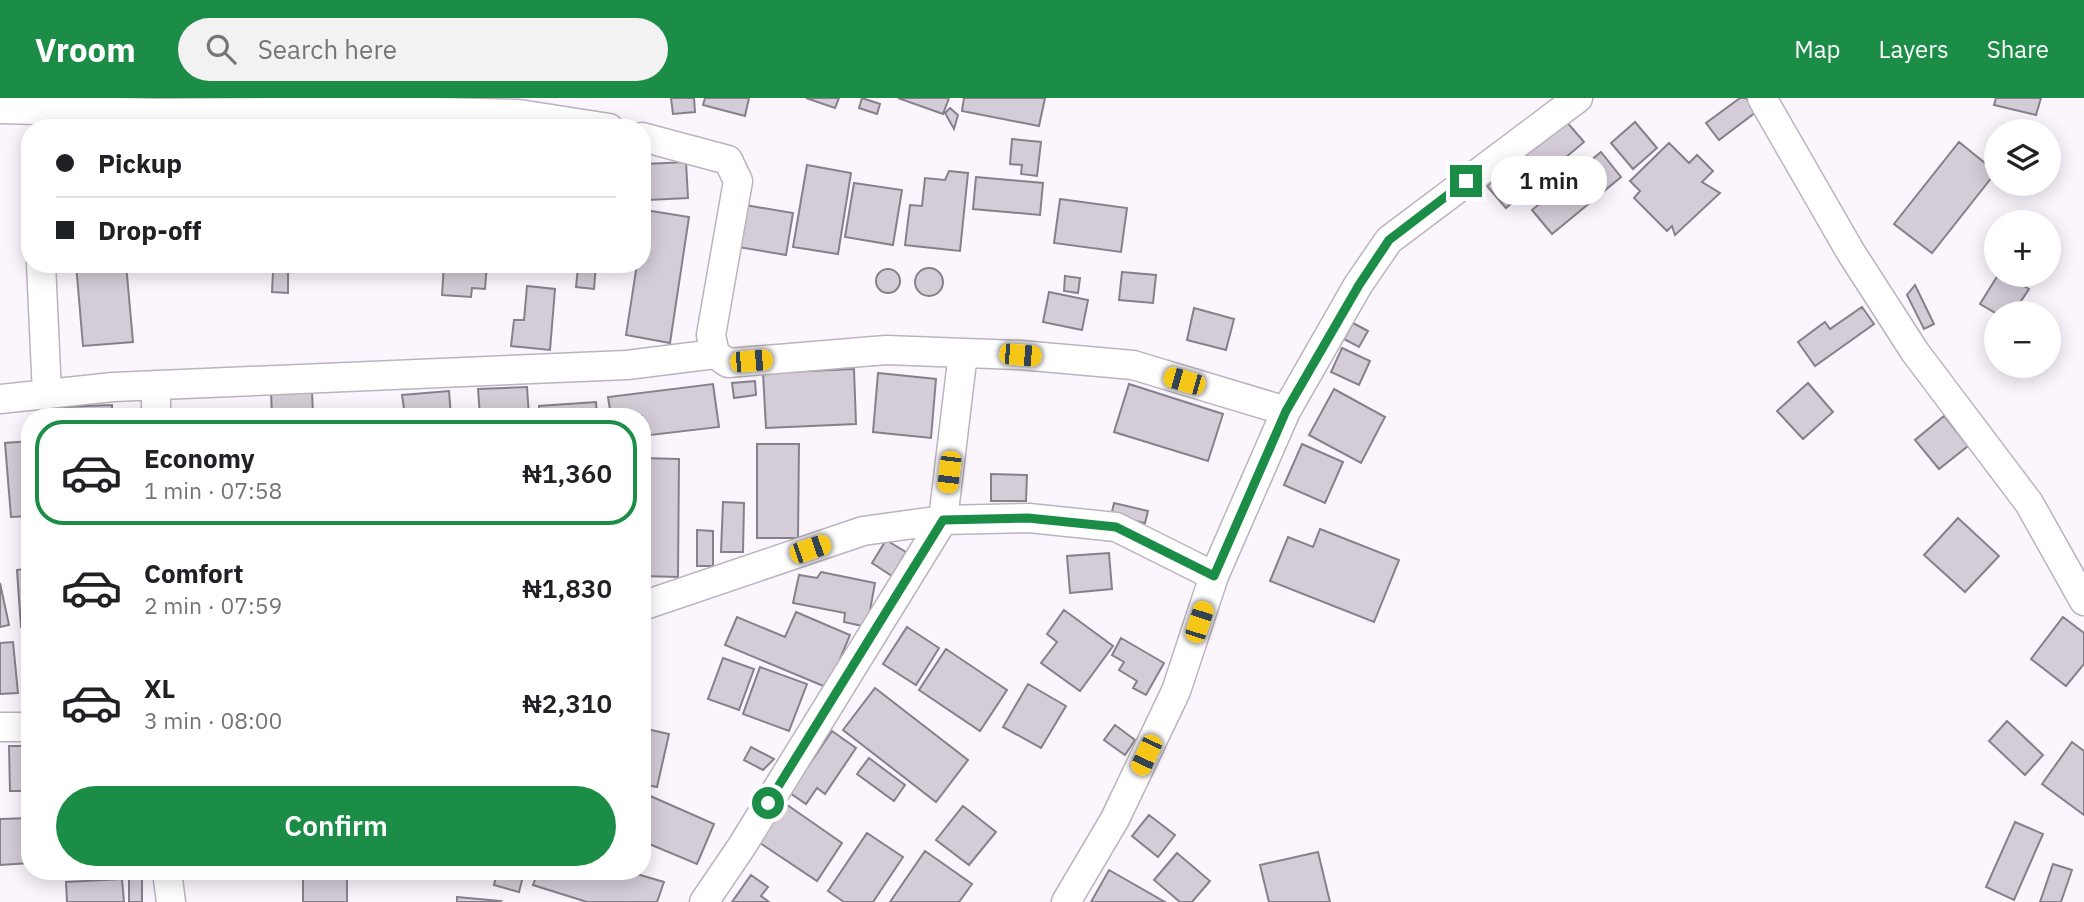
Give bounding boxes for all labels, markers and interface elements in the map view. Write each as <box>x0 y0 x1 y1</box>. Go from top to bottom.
search box <box>178 18 668 81</box>
text: Vroom <box>35 28 136 71</box>
icon: search <box>202 30 240 68</box>
text: Search here <box>258 32 397 66</box>
text: Map <box>1794 33 1841 65</box>
text: Layers <box>1879 33 1949 65</box>
text: Share <box>1987 33 2049 65</box>
map controls <box>1984 119 2061 378</box>
button: layers <box>1984 119 2061 196</box>
text: Pickup <box>98 146 182 180</box>
callout: 1 min <box>1490 156 1606 206</box>
route end <box>1450 165 1482 197</box>
text: 1 min <box>1519 165 1579 195</box>
button: + <box>1984 210 2061 287</box>
text: Drop-off <box>98 213 201 247</box>
button: − <box>1984 301 2061 378</box>
car <box>999 343 1042 367</box>
car <box>730 349 773 373</box>
car <box>1161 365 1208 397</box>
icon: car <box>60 441 123 504</box>
text: Economy <box>144 441 255 475</box>
car <box>937 450 962 494</box>
text: ₦1,360 <box>522 456 612 490</box>
text: 1 min · 07:58 <box>144 475 282 505</box>
car <box>787 532 834 566</box>
icon: car <box>60 556 123 619</box>
text: Comfort <box>144 556 243 590</box>
text: ₦1,830 <box>522 571 612 605</box>
text: 2 min · 07:59 <box>144 590 282 620</box>
car <box>1183 599 1216 645</box>
icon: car <box>60 671 123 734</box>
text: XL <box>144 671 175 705</box>
text: ₦2,310 <box>522 686 612 720</box>
text: 3 min · 08:00 <box>144 705 282 735</box>
car <box>1128 732 1165 778</box>
button: Confirm <box>56 786 616 866</box>
route start <box>752 787 784 819</box>

